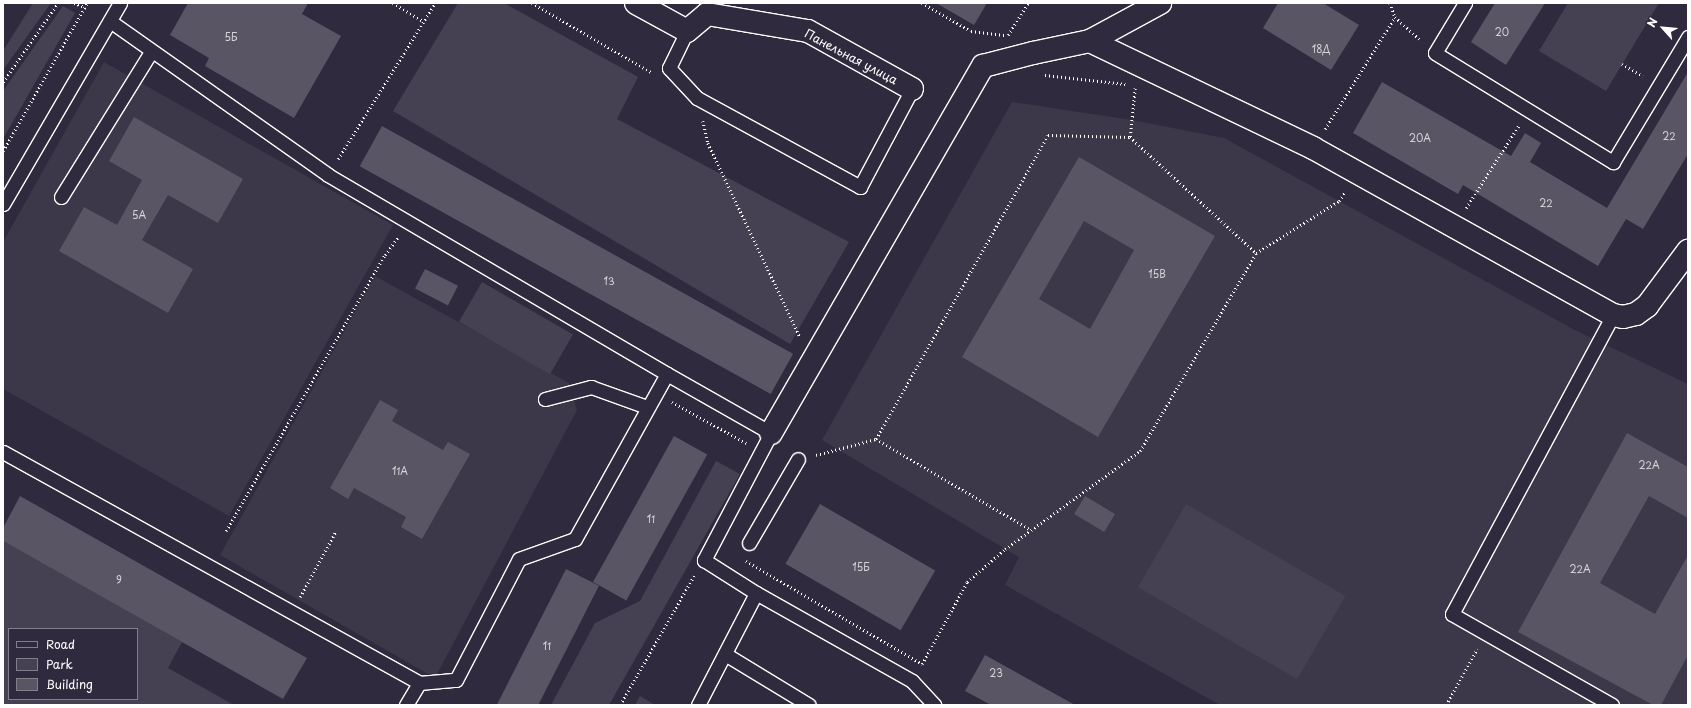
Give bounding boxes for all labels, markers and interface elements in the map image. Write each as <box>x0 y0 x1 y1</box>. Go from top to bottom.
north arrow <box>1643 8 1683 48</box>
text: N <box>1642 15 1661 30</box>
street label: Панельная улица <box>802 26 900 88</box>
house number: 20 <box>1495 26 1509 38</box>
house number: 5Б <box>225 31 237 43</box>
house number: 18Д <box>1312 43 1330 55</box>
house number: 22 <box>1662 130 1676 142</box>
house number: 20А <box>1409 132 1431 144</box>
house number: 22 <box>1539 197 1553 209</box>
house number: 5А <box>132 209 146 221</box>
house number: 15В <box>1148 268 1166 280</box>
house number: 13 <box>603 275 615 287</box>
house number: 22А <box>1638 459 1660 471</box>
house number: 11А <box>392 465 408 477</box>
house number: 11 <box>647 513 655 525</box>
house number: 15Б <box>852 561 870 573</box>
house number: 22А <box>1569 563 1591 575</box>
house number: 9 <box>116 574 122 586</box>
legend <box>8 628 138 700</box>
text: Road <box>46 635 75 653</box>
house number: 11 <box>543 640 551 652</box>
text: Park <box>46 655 73 673</box>
house number: 23 <box>989 667 1003 679</box>
text: Building <box>46 675 93 693</box>

